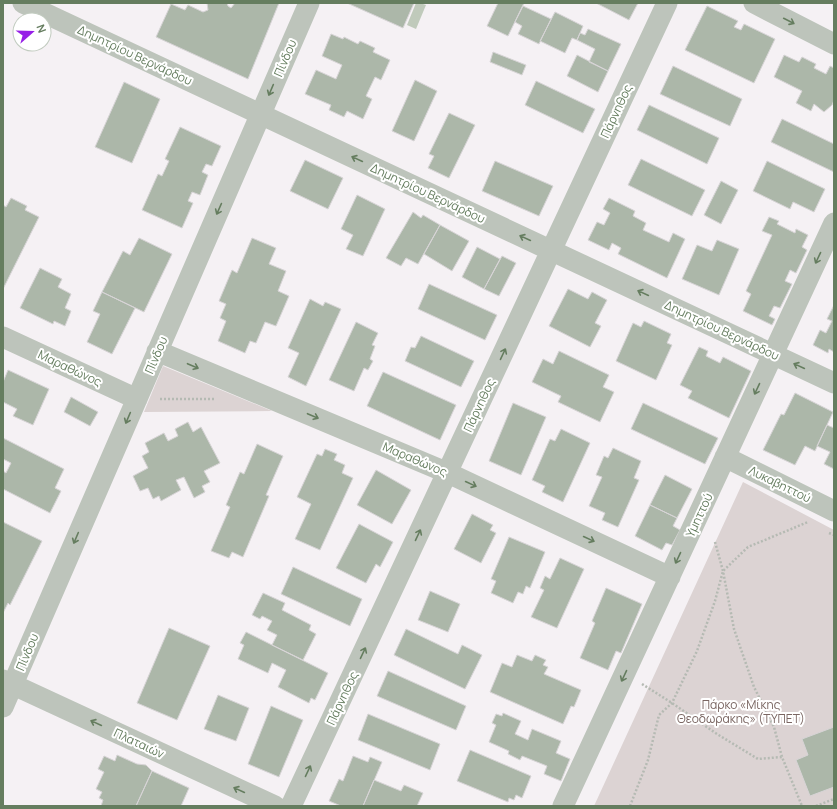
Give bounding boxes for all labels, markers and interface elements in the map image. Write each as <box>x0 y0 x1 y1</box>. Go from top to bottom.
north arrow <box>12 12 52 52</box>
one-way arrow <box>783 18 795 25</box>
street label: Δημητρίου Βερνάρδου <box>75 21 195 89</box>
text: N <box>33 22 50 35</box>
street label: Πίνδου <box>270 37 300 79</box>
street label: Πάρνηθος <box>596 81 636 141</box>
one-way arrow <box>267 84 274 96</box>
one-way arrow <box>351 155 363 162</box>
street label: Δημητρίου Βερνάρδου <box>368 159 488 227</box>
one-way arrow <box>215 203 222 215</box>
one-way arrow <box>519 234 531 241</box>
one-way arrow <box>813 252 821 264</box>
one-way arrow <box>637 289 649 296</box>
street label: Δημητρίου Βερνάρδου <box>662 296 782 364</box>
street label: Πίνδου <box>141 334 171 376</box>
street label: Μαραθώνος <box>35 346 105 390</box>
one-way arrow <box>500 348 507 360</box>
one-way arrow <box>793 362 805 369</box>
one-way arrow <box>187 363 199 370</box>
street label: Πάρνηθος <box>459 375 499 435</box>
one-way arrow <box>753 383 760 395</box>
one-way arrow <box>124 412 131 424</box>
one-way arrow <box>307 413 319 421</box>
street label: Μαραθώνος <box>380 438 450 480</box>
street label: Λυκαβηττού <box>746 462 814 506</box>
one-way arrow <box>465 481 477 488</box>
street label: Υμηττού <box>681 490 717 540</box>
one-way arrow <box>415 530 422 542</box>
one-way arrow <box>72 531 80 543</box>
one-way arrow <box>583 536 595 543</box>
one-way arrow <box>674 551 681 563</box>
street label: Πίνδου <box>12 631 42 673</box>
one-way arrow <box>360 647 367 659</box>
street label: Πάρνηθος <box>322 668 362 728</box>
one-way arrow <box>620 669 627 681</box>
park label: Πάρκο «Μίκης Θεοδωράκης» (ΤΥΠΕΤ) <box>677 696 805 727</box>
one-way arrow <box>90 719 102 726</box>
street label: Πλαταιών <box>111 724 167 762</box>
one-way arrow <box>305 765 312 777</box>
one-way arrow <box>234 786 246 793</box>

